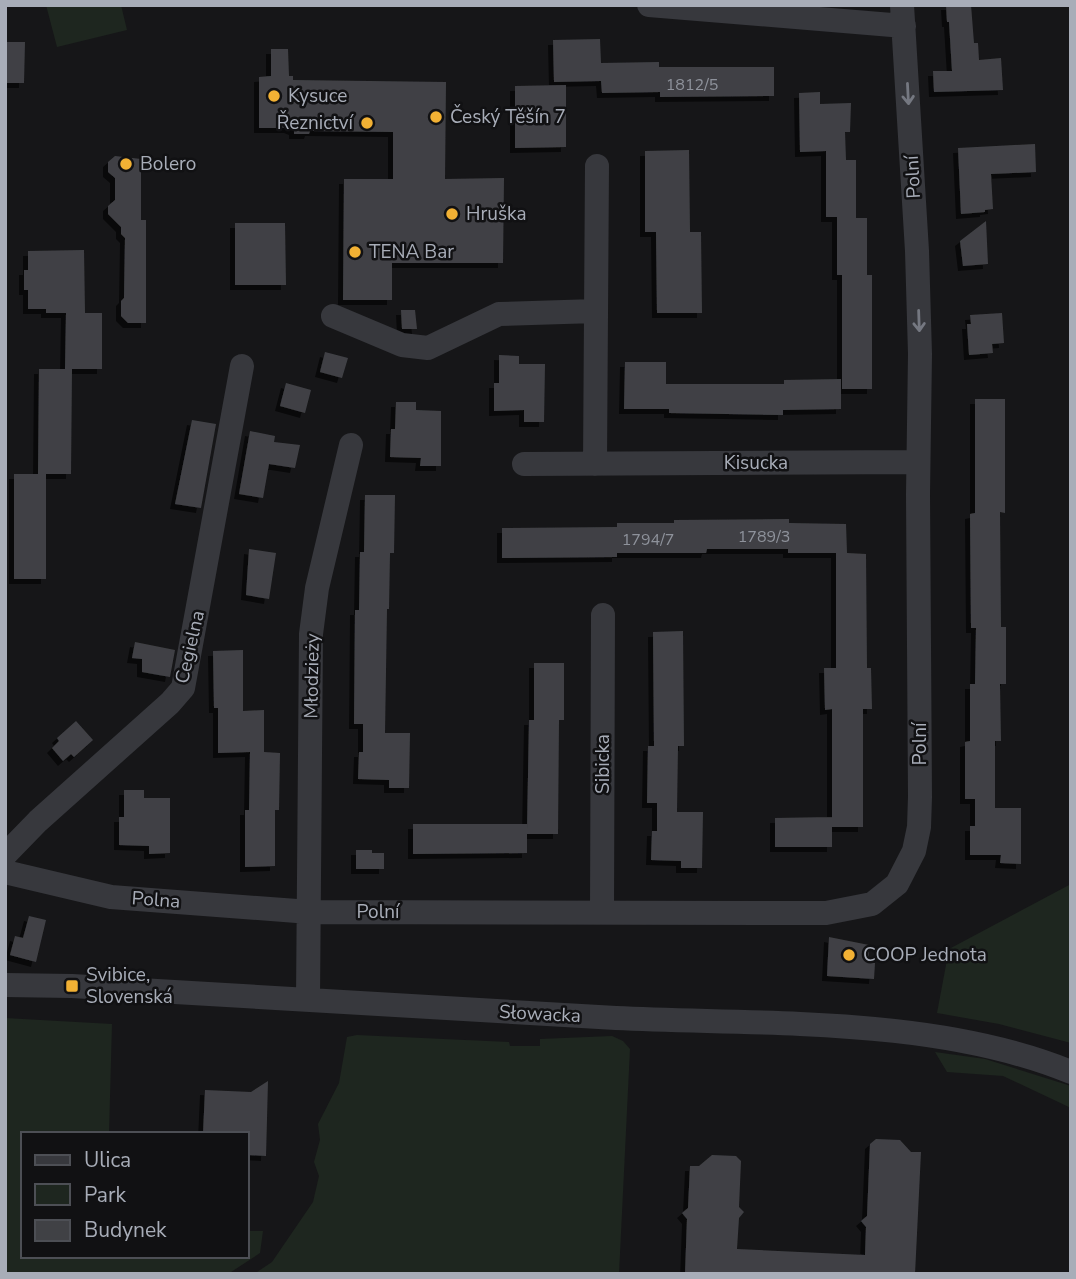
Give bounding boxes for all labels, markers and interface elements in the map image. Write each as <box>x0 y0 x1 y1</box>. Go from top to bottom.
house number: 1812/5 <box>666 74 718 96</box>
one-way arrow <box>902 82 915 105</box>
place label: Kysuce <box>288 83 347 109</box>
marker: Kysuce <box>266 88 282 104</box>
place label: Český Těšín 7 <box>450 104 566 130</box>
marker: Český Těšín 7 <box>428 109 444 125</box>
place label: Řeznictví <box>277 110 355 136</box>
marker: Řeznictví <box>359 115 375 131</box>
place label: Bolero <box>140 151 196 177</box>
street label: Polní <box>899 153 927 199</box>
marker: Bolero <box>118 156 134 172</box>
place label: Hruška <box>466 201 527 227</box>
marker: Hruška <box>444 206 460 222</box>
place label: TENA Bar <box>369 239 454 265</box>
marker: TENA Bar <box>347 244 363 260</box>
one-way arrow <box>912 309 925 332</box>
street label: Kisucka <box>724 450 788 476</box>
house number: 1789/3 <box>738 526 790 548</box>
house number: 1794/7 <box>622 529 674 551</box>
street label: Cegielna <box>169 608 211 686</box>
street label: Młodzieży <box>298 633 326 719</box>
street label: Polní <box>907 721 933 766</box>
street label: Sibicka <box>590 734 616 794</box>
street label: Polna <box>131 885 181 915</box>
street label: Polní <box>357 899 401 925</box>
place label: COOP Jednota <box>863 942 987 968</box>
marker: COOP Jednota <box>841 947 857 963</box>
place label: Svibice, Slovenská <box>86 962 173 1010</box>
marker: Svibice, Slovenská <box>64 978 80 994</box>
street label: Słowacka <box>498 999 582 1029</box>
legend <box>21 1132 248 1258</box>
text: Ulica <box>84 1146 131 1174</box>
text: Park <box>84 1181 126 1209</box>
text: Budynek <box>84 1216 167 1244</box>

